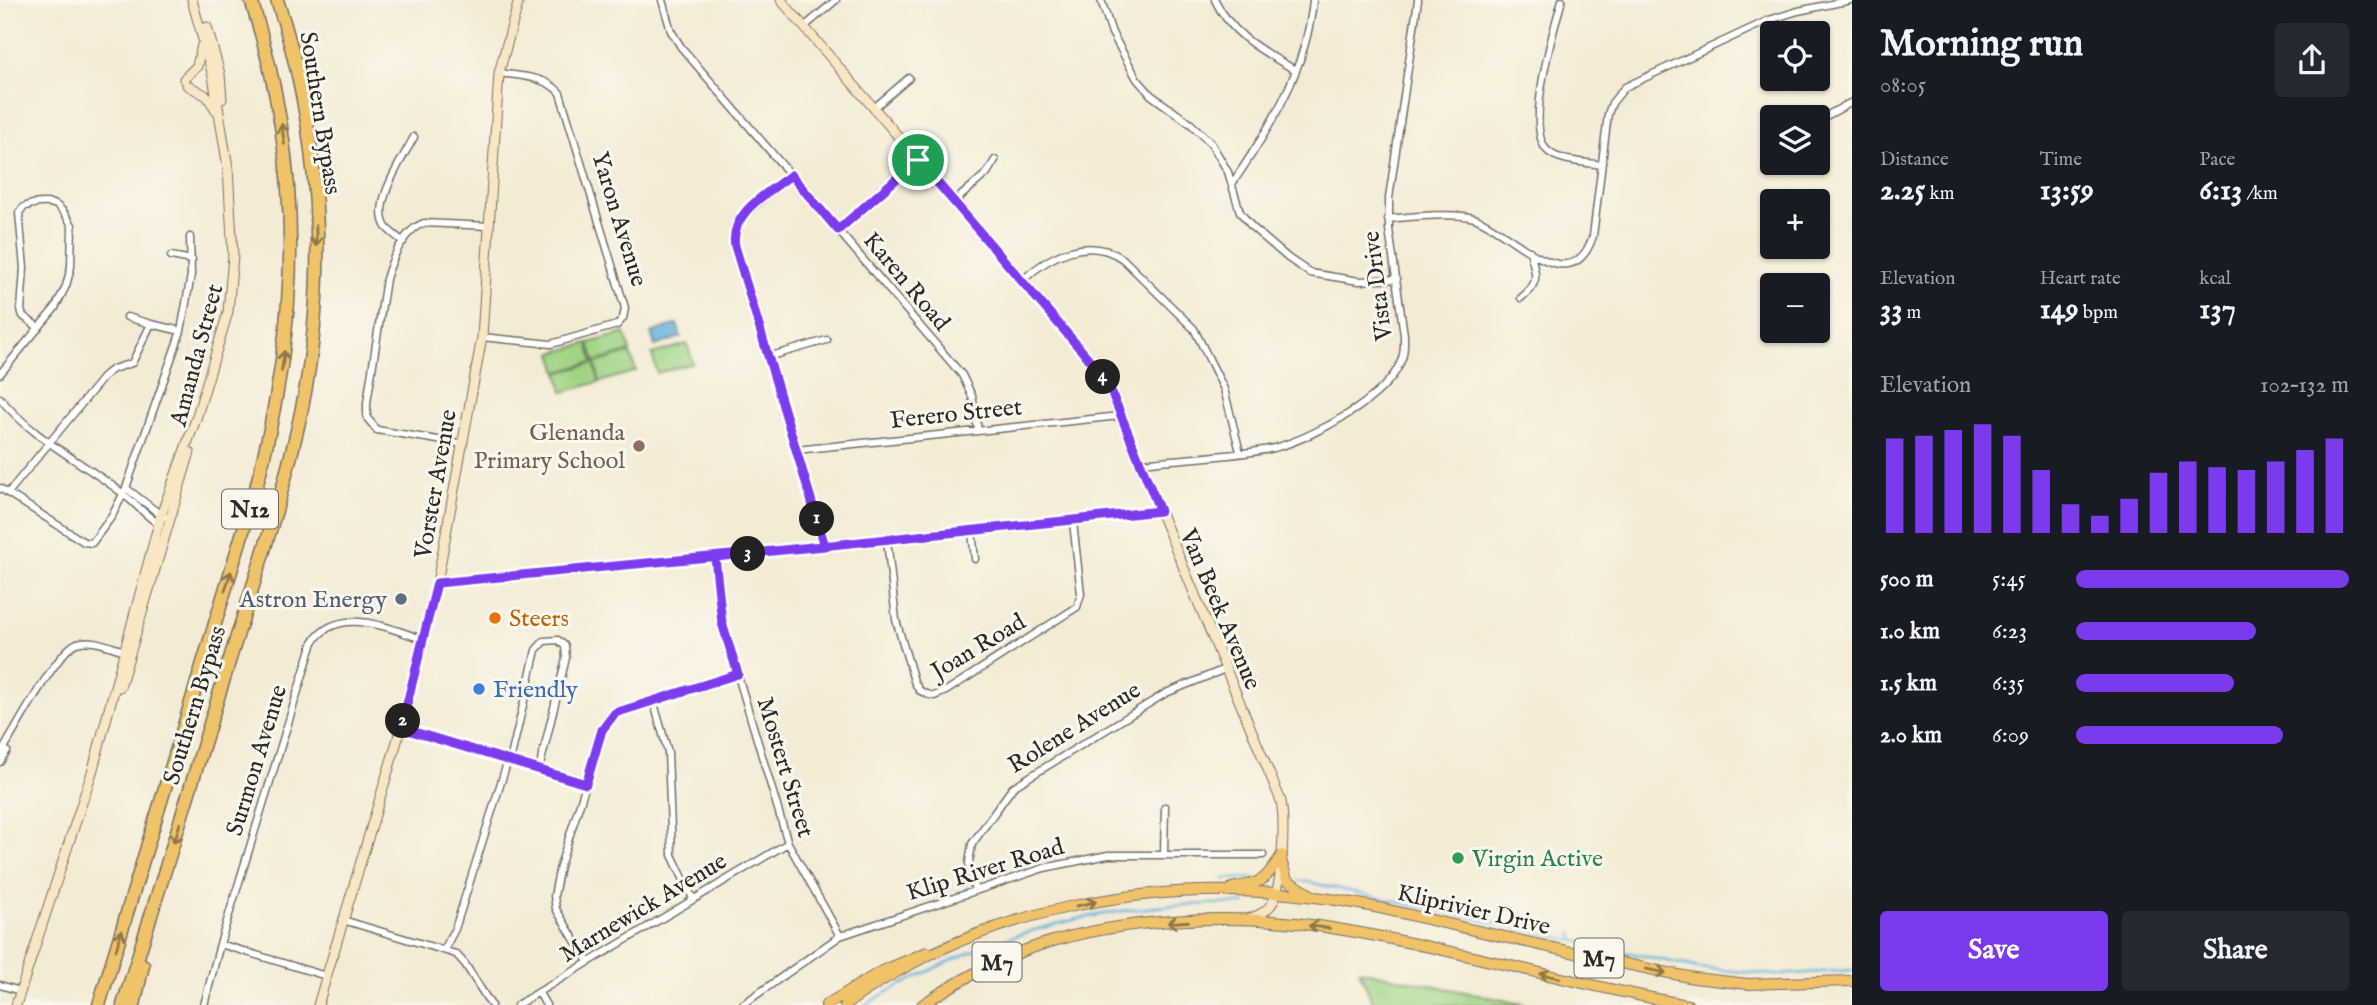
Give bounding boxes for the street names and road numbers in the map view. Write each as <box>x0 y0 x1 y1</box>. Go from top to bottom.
street label: Southern Bypass <box>291 30 348 197</box>
street label: Yaron Avenue <box>583 148 654 290</box>
street label: Karen Road <box>855 226 956 338</box>
street label: Vista Drive <box>1356 229 1401 343</box>
street label: Amanda Street <box>163 281 231 431</box>
street label: Ferero Street <box>889 392 1024 437</box>
street label: Vorster Avenue <box>408 407 465 562</box>
road number: N12 <box>222 489 278 528</box>
street label: Van Beek Avenue <box>1171 523 1267 695</box>
street label: Joan Road <box>923 607 1032 689</box>
street label: Southern Bypass <box>157 622 234 789</box>
street label: Rolene Avenue <box>1003 675 1147 781</box>
street label: Surmon Avenue <box>220 681 295 840</box>
street label: Mostert Street <box>749 694 821 841</box>
street label: Klip River Road <box>903 832 1068 909</box>
street label: Marnewick Avenue <box>555 846 733 970</box>
street label: Kliprivier Drive <box>1394 878 1553 943</box>
road number: M7 <box>1574 939 1624 978</box>
road number: M7 <box>972 942 1021 981</box>

